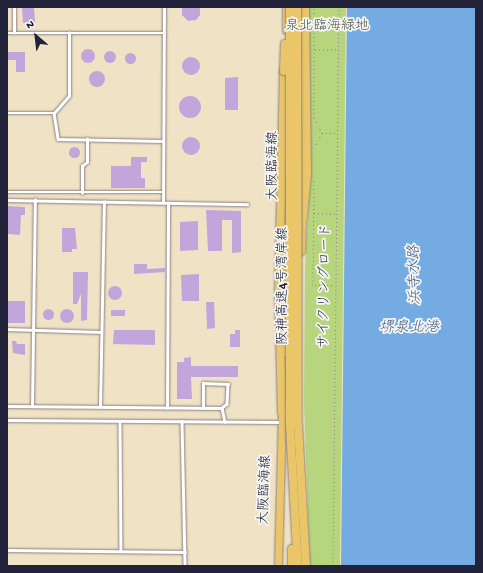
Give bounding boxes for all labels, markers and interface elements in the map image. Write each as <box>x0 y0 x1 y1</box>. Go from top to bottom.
north arrow <box>16 16 56 56</box>
text: N <box>24 18 36 32</box>
park label: 泉北臨海緑地 <box>285 19 369 35</box>
street label: 大阪臨海線 <box>266 131 282 201</box>
street label: サイクリングロード <box>317 223 335 349</box>
street label: 阪神高速4号湾岸線 <box>276 227 292 345</box>
water label: 浜寺水路 <box>406 245 426 305</box>
water label: 堺泉北港 <box>379 320 439 338</box>
street label: 大阪臨海線 <box>256 455 276 525</box>

